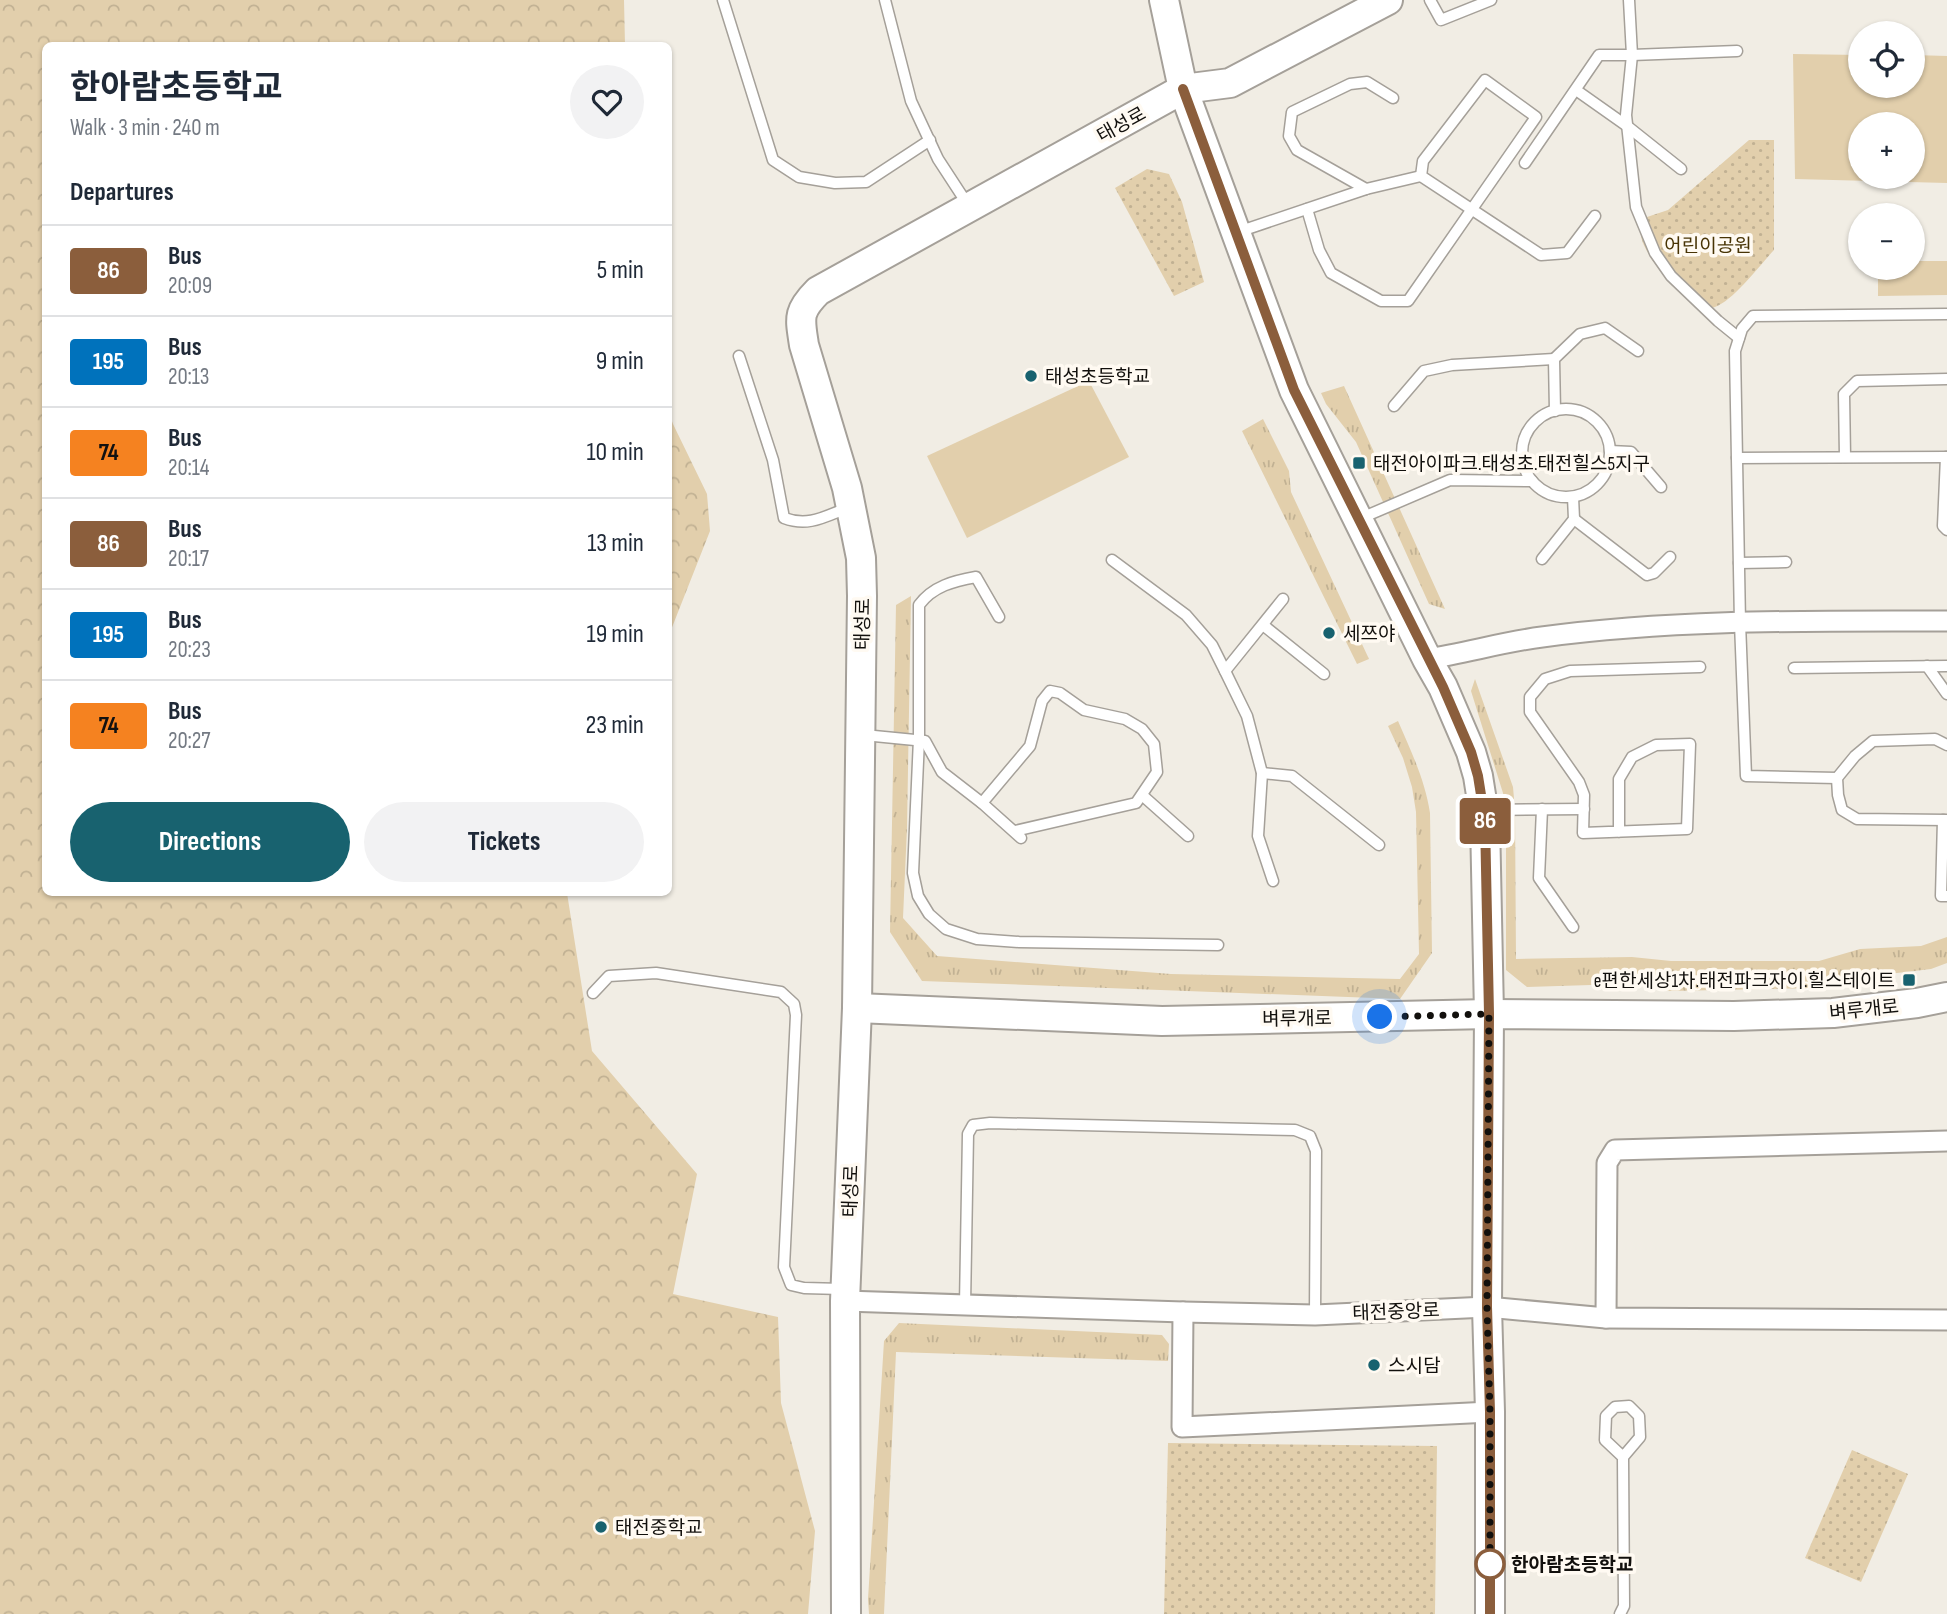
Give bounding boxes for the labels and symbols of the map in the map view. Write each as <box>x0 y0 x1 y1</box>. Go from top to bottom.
street label: 태성로 <box>1093 103 1150 148</box>
park label: 어린이공원 <box>1664 235 1752 258</box>
place label: 태성초등학교 <box>1045 366 1150 389</box>
marker: 태성초등학교 <box>1023 368 1039 384</box>
place label: 태전아이파크.태성초.태전힐스5지구 <box>1373 453 1650 476</box>
marker: 태전아이파크.태성초.태전힐스5지구 <box>1351 455 1367 471</box>
street label: 태성로 <box>852 598 875 650</box>
place label: 세쯔야 <box>1343 623 1395 646</box>
marker: 세쯔야 <box>1321 625 1337 641</box>
line badge: 86 <box>1454 798 1516 844</box>
place label: e편한세상1차.태전파크자이.힐스테이트 <box>1594 970 1895 993</box>
marker: e편한세상1차.태전파크자이.힐스테이트 <box>1901 972 1917 988</box>
street label: 벼루개로 <box>1828 995 1900 1026</box>
your location <box>1362 999 1397 1034</box>
street label: 벼루개로 <box>1262 1007 1332 1032</box>
street label: 태성로 <box>839 1164 864 1218</box>
street label: 태전중앙로 <box>1352 1299 1440 1326</box>
place label: 스시담 <box>1388 1355 1441 1378</box>
marker: 스시담 <box>1366 1357 1382 1373</box>
place label: 태전중학교 <box>615 1517 702 1540</box>
marker: 태전중학교 <box>593 1519 609 1535</box>
marker: 한아람초등학교 <box>1475 1549 1505 1579</box>
place label: 한아람초등학교 <box>1511 1554 1633 1577</box>

